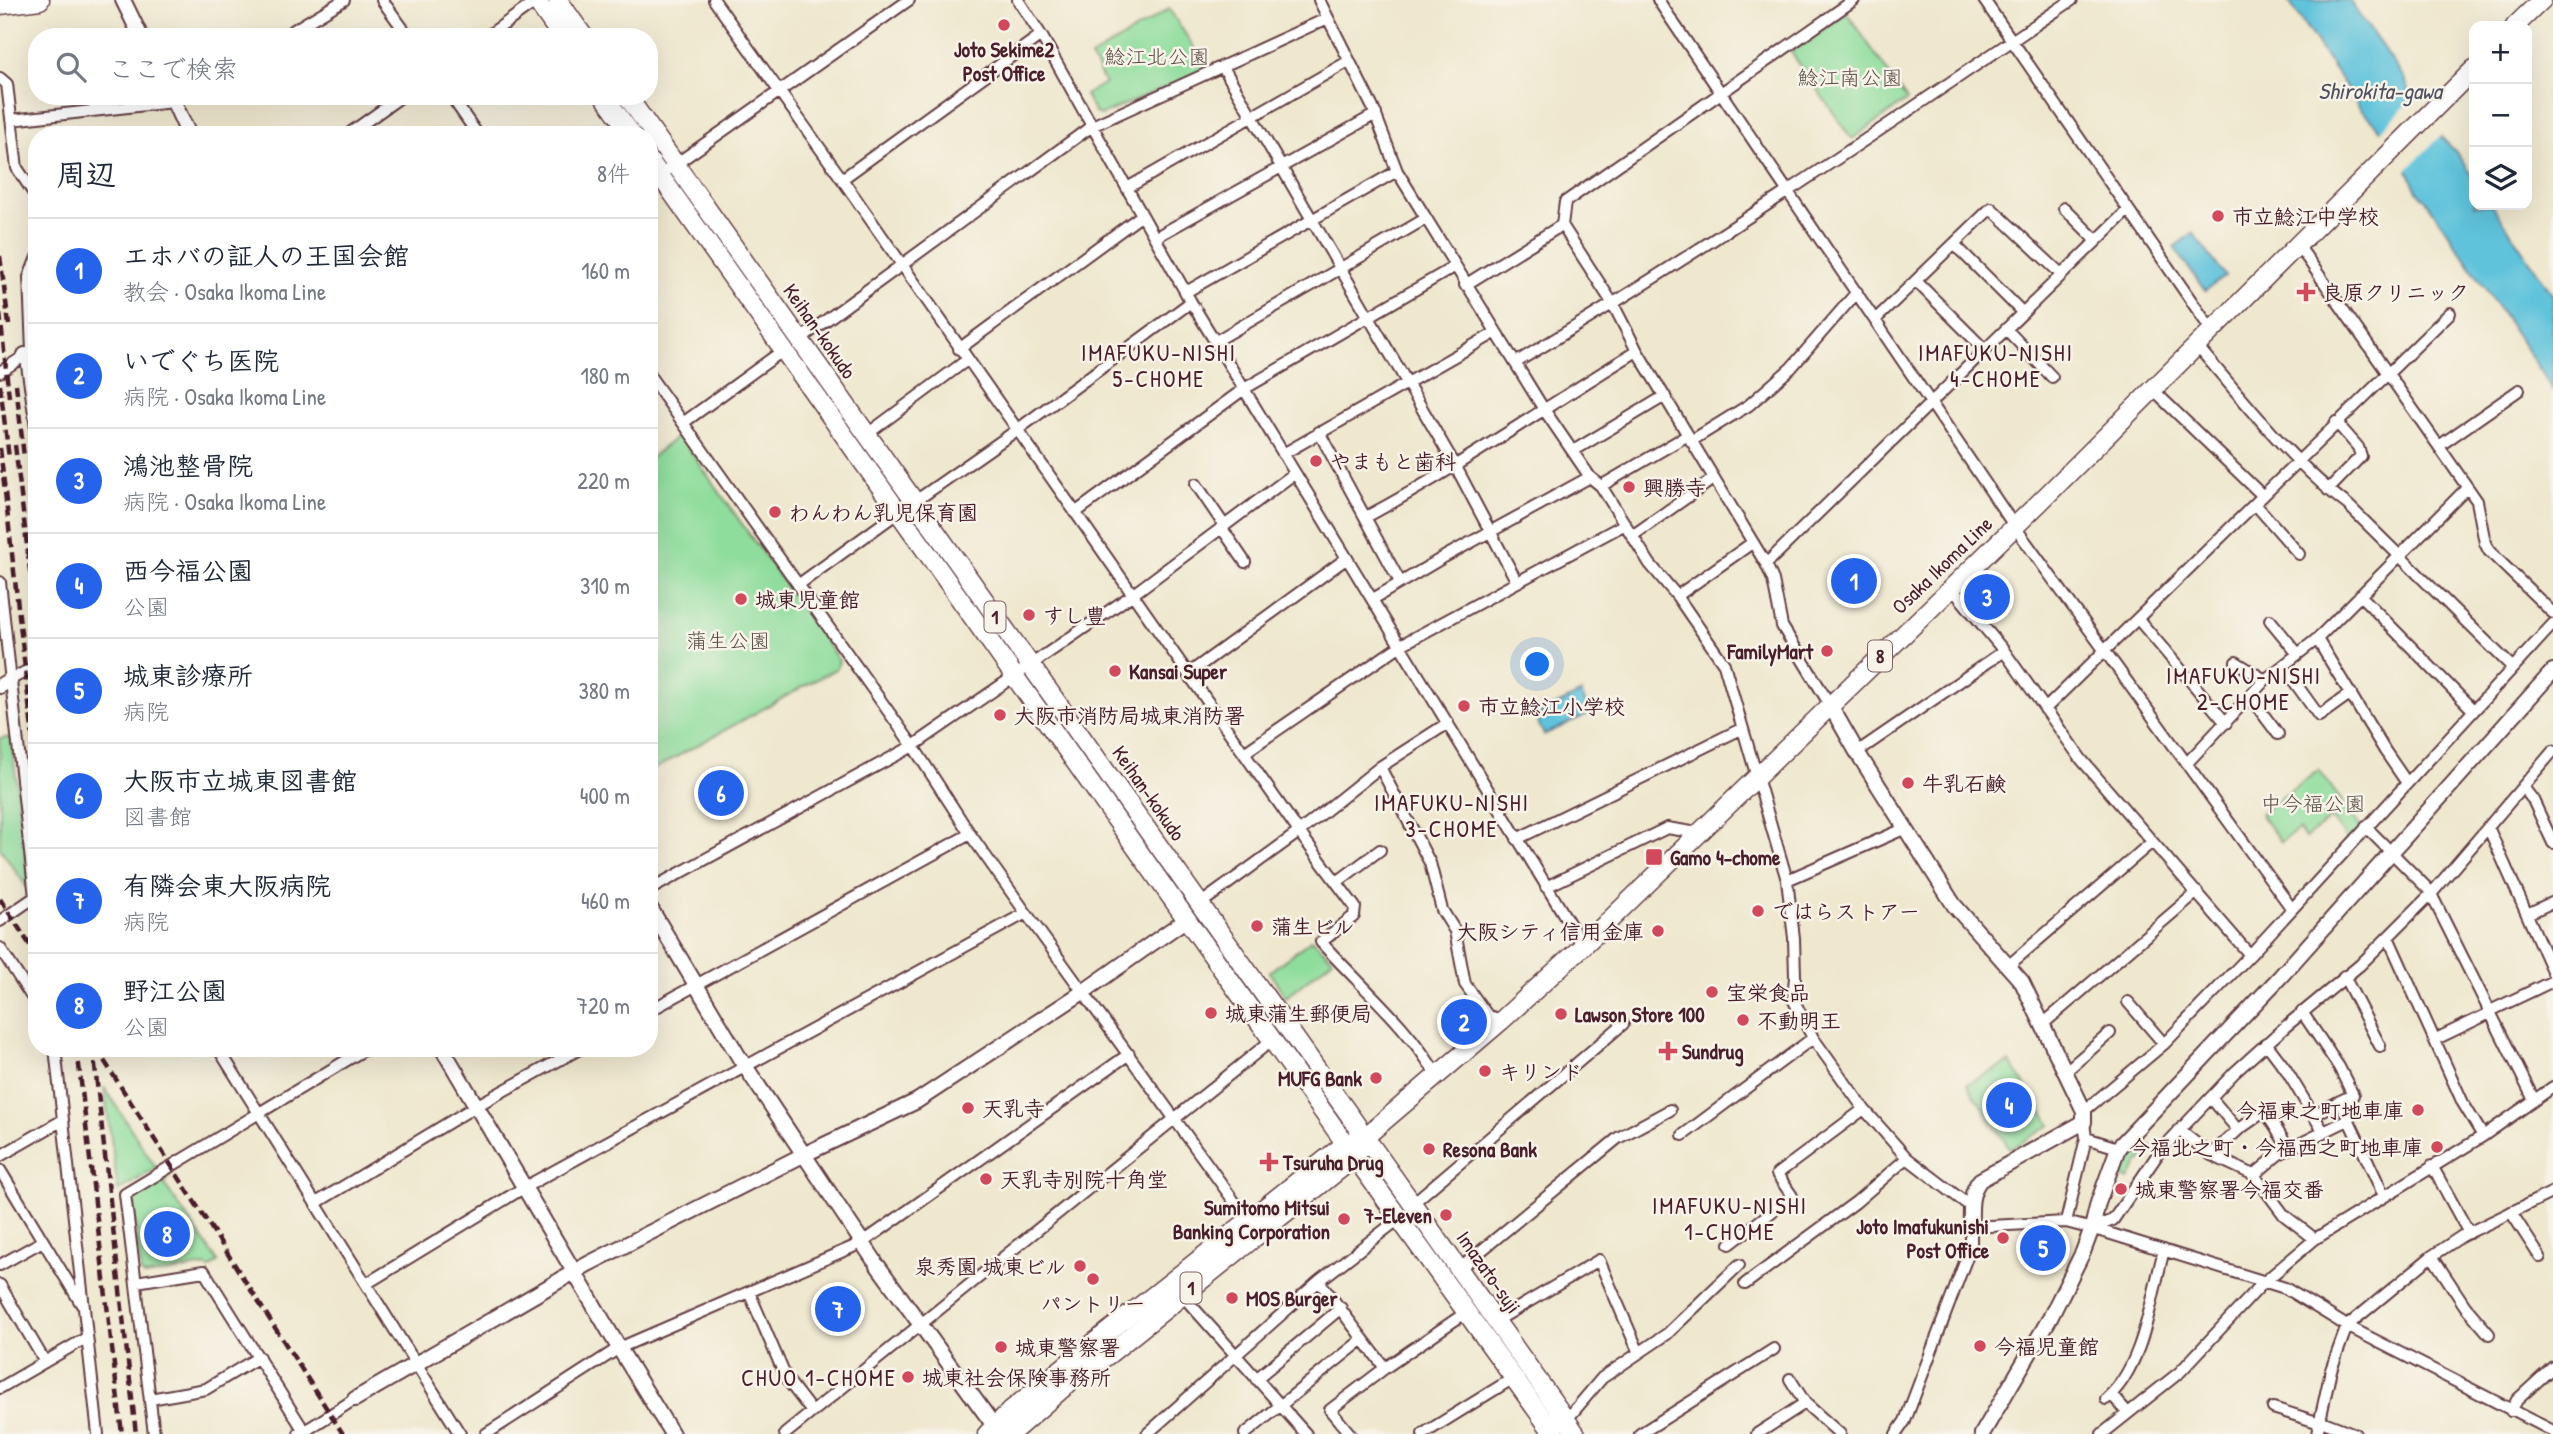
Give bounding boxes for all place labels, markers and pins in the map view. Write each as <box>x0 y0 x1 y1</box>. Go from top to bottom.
marker: Joto Sekime2 Post Office <box>996 17 1012 33</box>
place label: Joto Sekime2 Post Office <box>954 35 1054 88</box>
place label: 市立鯰江中学校 <box>2232 202 2379 231</box>
marker: 市立鯰江中学校 <box>2210 208 2226 224</box>
place label: 良原クリニック <box>2322 278 2469 307</box>
marker: 良原クリニック <box>2296 282 2316 302</box>
place label: やまもと歯科 <box>1330 447 1456 476</box>
marker: やまもと歯科 <box>1308 453 1324 469</box>
place label: 興勝寺 <box>1643 473 1706 502</box>
marker: 興勝寺 <box>1621 479 1637 495</box>
place label: わんわん乳児保育園 <box>789 498 978 527</box>
marker: わんわん乳児保育園 <box>767 504 783 520</box>
pin: 1 <box>1831 555 1877 607</box>
pin: 3 <box>1964 571 2010 623</box>
place label: 城東児童館 <box>755 585 860 614</box>
marker: 城東児童館 <box>733 591 749 607</box>
place label: すし豊 <box>1043 601 1106 630</box>
marker: すし豊 <box>1021 607 1037 623</box>
place label: FamilyMart <box>1726 637 1814 667</box>
marker: FamilyMart <box>1819 643 1835 659</box>
place label: Kansai Super <box>1129 657 1228 687</box>
marker: Kansai Super <box>1107 663 1123 679</box>
place label: 市立鯰江小学校 <box>1478 692 1625 721</box>
marker: 市立鯰江小学校 <box>1456 698 1472 714</box>
place label: 大阪市消防局城東消防署 <box>1014 701 1245 730</box>
marker: 大阪市消防局城東消防署 <box>992 707 1008 723</box>
pin: 6 <box>698 767 744 819</box>
place label: 牛乳石鹸 <box>1922 769 2006 798</box>
marker: 牛乳石鹸 <box>1900 775 1916 791</box>
place label: Gamo 4-chome <box>1670 843 1781 872</box>
marker: Gamo 4-chome <box>1644 847 1664 867</box>
place label: ではらストアー <box>1772 897 1920 926</box>
marker: ではらストアー <box>1750 903 1766 919</box>
place label: 蒲生ビル <box>1271 912 1355 941</box>
place label: 大阪シティ信用金庫 <box>1456 917 1644 946</box>
marker: 蒲生ビル <box>1249 918 1265 934</box>
marker: 大阪シティ信用金庫 <box>1650 923 1666 939</box>
place label: 宝栄食品 <box>1726 978 1810 1007</box>
marker: 宝栄食品 <box>1704 984 1720 1000</box>
pin: 2 <box>1441 996 1487 1048</box>
place label: 城東蒲生郵便局 <box>1225 999 1372 1028</box>
place label: Lawson Store 100 <box>1575 1000 1705 1029</box>
marker: 城東蒲生郵便局 <box>1203 1005 1219 1021</box>
marker: Lawson Store 100 <box>1553 1006 1569 1022</box>
place label: 不動明王 <box>1757 1006 1841 1035</box>
marker: 不動明王 <box>1735 1012 1751 1028</box>
place label: Sundrug <box>1682 1037 1744 1067</box>
marker: Sundrug <box>1660 1043 1676 1059</box>
place label: キリンド <box>1499 1057 1583 1086</box>
marker: キリンド <box>1477 1063 1493 1079</box>
place label: MUFG Bank <box>1278 1064 1362 1093</box>
marker: MUFG Bank <box>1368 1070 1384 1086</box>
pin: 4 <box>1986 1079 2032 1131</box>
place label: 天乳寺 <box>982 1094 1045 1123</box>
place label: 今福東之町地車庫 <box>2236 1096 2404 1125</box>
marker: 天乳寺 <box>960 1100 976 1116</box>
marker: 今福東之町地車庫 <box>2410 1102 2426 1118</box>
place label: 今福北之町・今福西之町地車庫 <box>2129 1133 2423 1162</box>
place label: Resona Bank <box>1443 1135 1537 1164</box>
marker: 今福北之町・今福西之町地車庫 <box>2429 1139 2445 1155</box>
marker: Resona Bank <box>1421 1141 1437 1157</box>
place label: Tsuruha Drug <box>1282 1148 1384 1178</box>
marker: Tsuruha Drug <box>1261 1154 1277 1170</box>
place label: 天乳寺別院十角堂 <box>1000 1165 1168 1194</box>
marker: 天乳寺別院十角堂 <box>978 1171 994 1187</box>
place label: 城東警察署今福交番 <box>2135 1175 2324 1204</box>
marker: 城東警察署今福交番 <box>2113 1181 2129 1197</box>
place label: Sumitomo Mitsui Banking Corporation <box>1173 1193 1330 1247</box>
place label: 7-Eleven <box>1363 1201 1432 1230</box>
marker: 7-Eleven <box>1438 1207 1454 1223</box>
pin: 8 <box>144 1208 190 1260</box>
marker: Sumitomo Mitsui Banking Corporation <box>1336 1211 1352 1227</box>
place label: Joto Imafukunishi Post Office <box>1856 1212 1990 1265</box>
pin: 5 <box>2020 1222 2066 1274</box>
marker: Joto Imafukunishi Post Office <box>1995 1230 2011 1246</box>
place label: 泉秀園 城東ビル <box>915 1252 1066 1281</box>
marker: 泉秀園 城東ビル <box>1072 1258 1088 1274</box>
marker: パントリー <box>1085 1271 1101 1287</box>
pin: 7 <box>815 1283 861 1335</box>
place label: MOS Burger <box>1246 1284 1338 1314</box>
place label: パントリー <box>1041 1289 1146 1318</box>
marker: MOS Burger <box>1224 1290 1240 1306</box>
place label: 今福児童館 <box>1994 1332 2099 1361</box>
place label: 城東警察署 <box>1015 1333 1120 1362</box>
marker: 今福児童館 <box>1972 1338 1988 1354</box>
marker: 城東警察署 <box>993 1339 1009 1355</box>
place label: 城東社会保険事務所 <box>922 1363 1111 1392</box>
marker: 城東社会保険事務所 <box>900 1369 916 1385</box>

